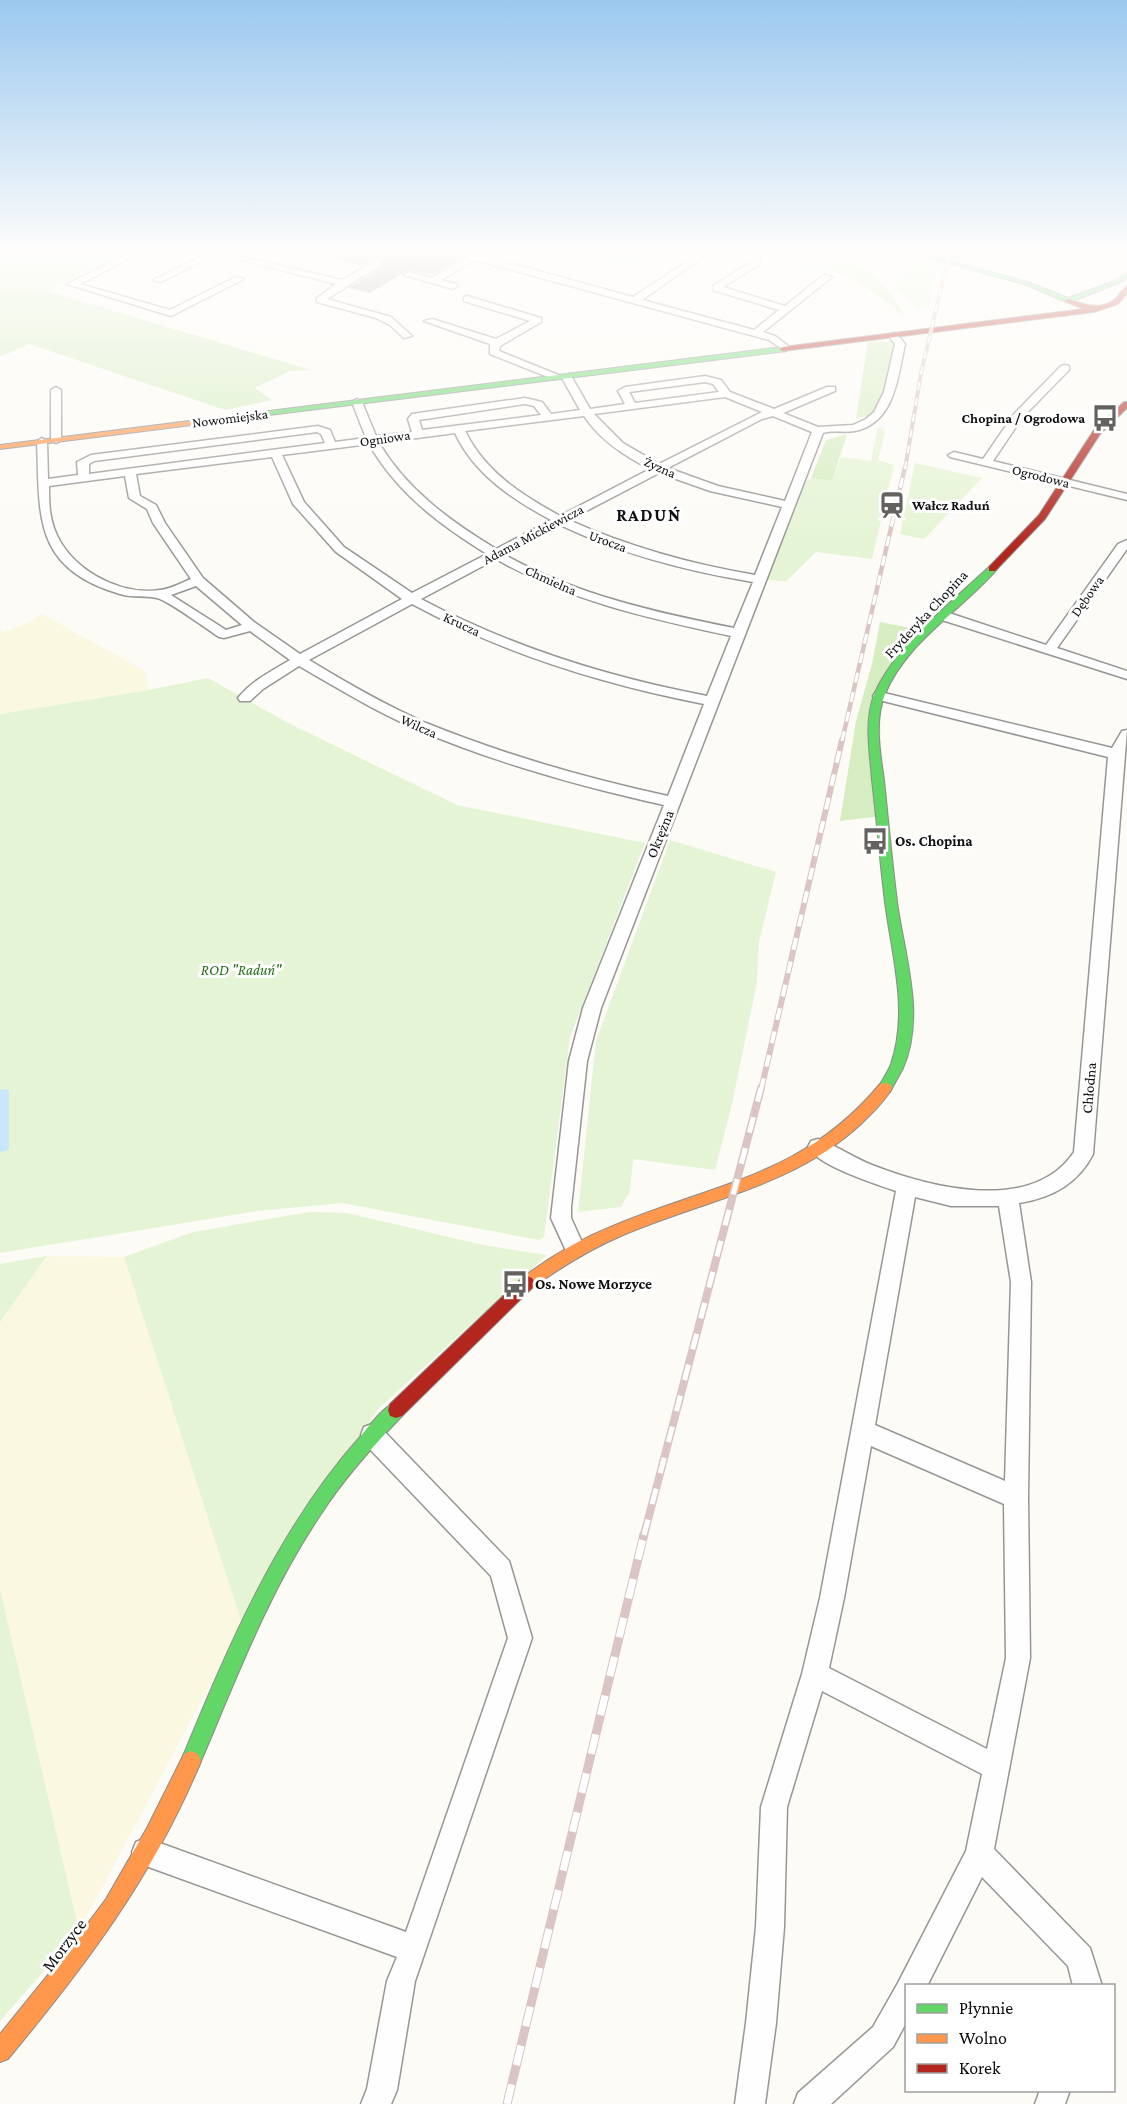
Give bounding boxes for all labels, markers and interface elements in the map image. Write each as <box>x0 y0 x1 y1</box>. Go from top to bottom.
bus stop icon: Chopina / Ogrodowa <box>1090 403 1120 433</box>
street label: Nowomiejska <box>191 405 269 432</box>
place label: Chopina / Ogrodowa <box>962 410 1085 426</box>
street label: Ogniowa <box>359 426 412 449</box>
street label: Żyzna <box>641 453 679 481</box>
street label: Ogrodowa <box>1011 461 1072 491</box>
station icon: Wałcz Raduń <box>877 490 907 520</box>
place label: Wałcz Raduń <box>911 497 990 513</box>
street label: Adama Mickiewicza <box>480 500 587 567</box>
district label: RADUŃ <box>616 505 682 525</box>
street label: Urocza <box>587 527 630 555</box>
street label: Chmielna <box>523 562 580 599</box>
street label: Fryderyka Chopina <box>881 567 972 662</box>
street label: Dębowa <box>1067 572 1107 620</box>
street label: Krucza <box>441 609 483 640</box>
street label: Wilcza <box>398 711 440 741</box>
street label: Okrężna <box>643 808 678 861</box>
bus stop icon: Os. Chopina <box>860 826 890 856</box>
place label: Os. Chopina <box>895 833 973 849</box>
park label: ROD "Raduń" <box>201 962 282 978</box>
street label: Chłodna <box>1079 1062 1099 1114</box>
bus stop icon: Os. Nowe Morzyce <box>500 1269 530 1299</box>
place label: Os. Nowe Morzyce <box>535 1276 652 1292</box>
street label: Morzyce <box>38 1914 90 1975</box>
legend <box>905 1984 1115 2092</box>
text: Płynnie <box>959 1998 1013 2018</box>
text: Wolno <box>959 2028 1007 2048</box>
text: Korek <box>959 2058 1001 2078</box>

